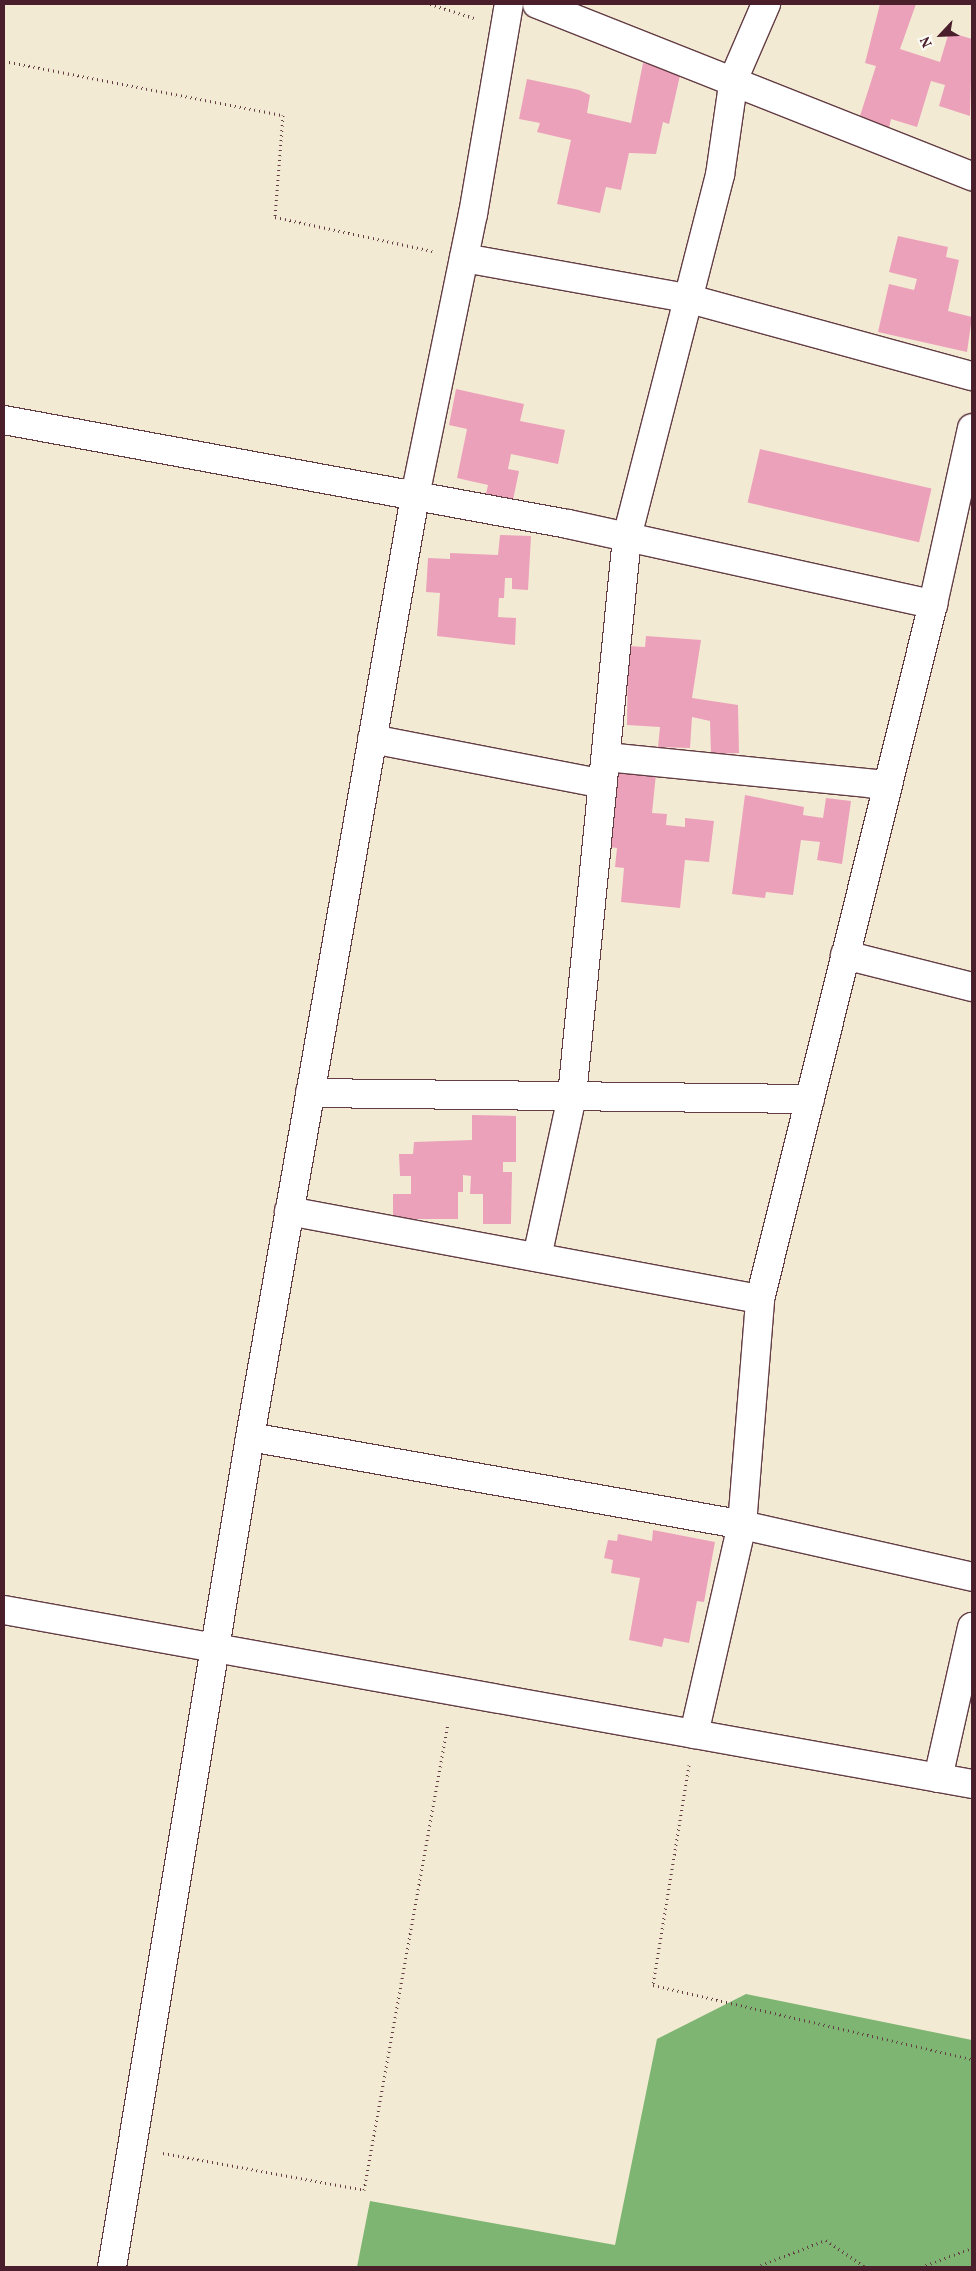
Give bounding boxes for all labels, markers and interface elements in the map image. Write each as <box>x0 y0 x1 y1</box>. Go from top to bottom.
north arrow <box>916 10 966 60</box>
text: N <box>916 33 938 50</box>

